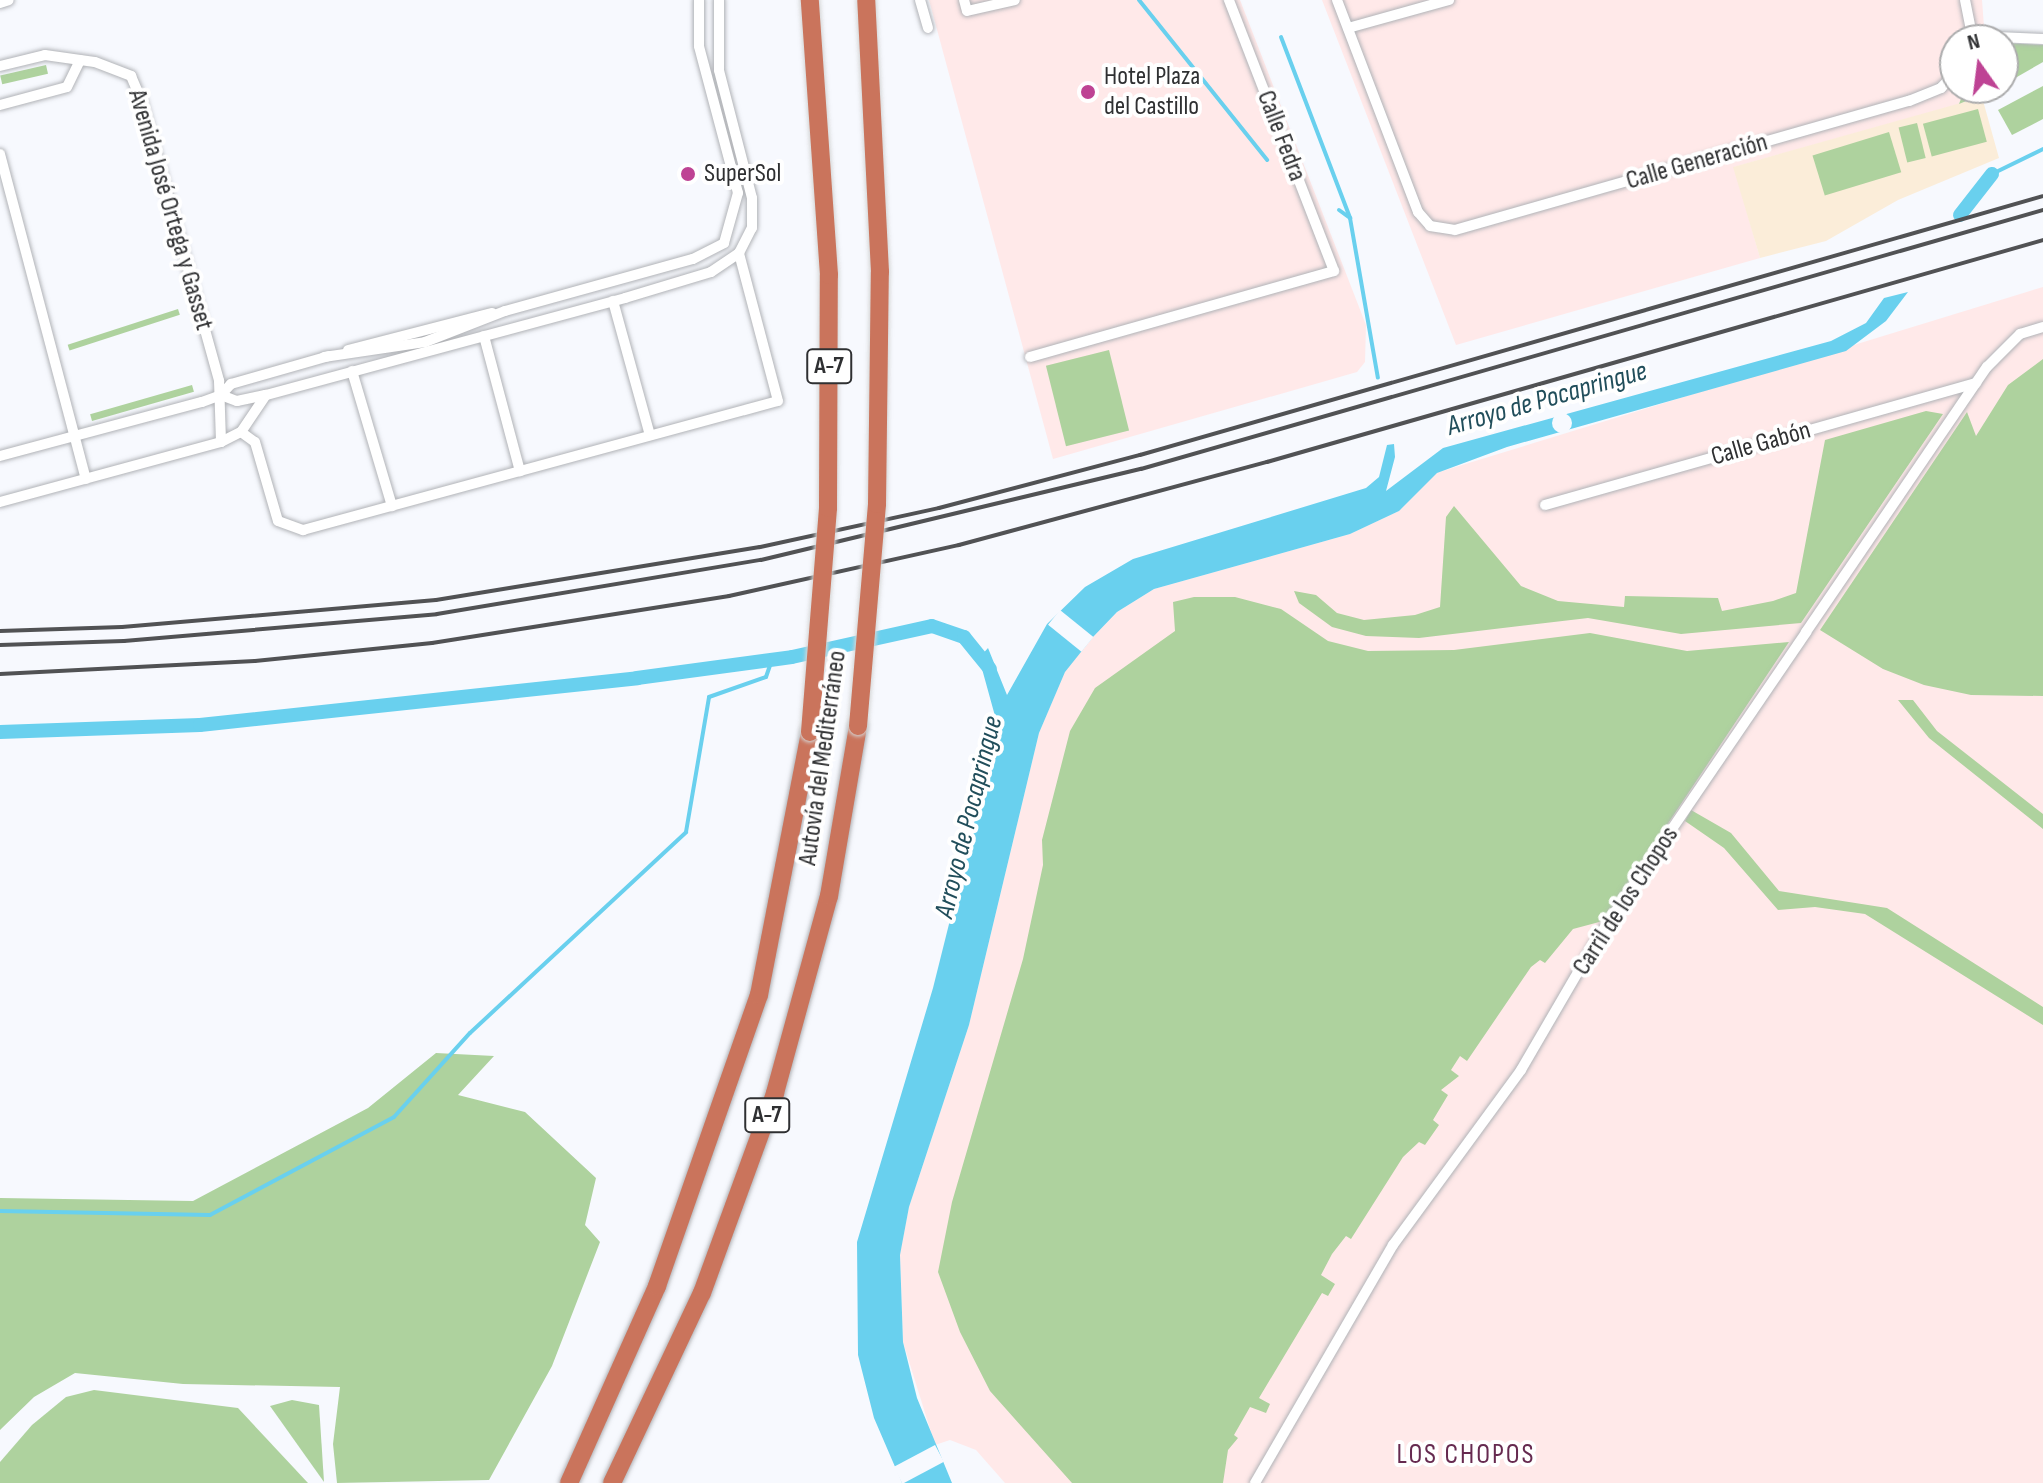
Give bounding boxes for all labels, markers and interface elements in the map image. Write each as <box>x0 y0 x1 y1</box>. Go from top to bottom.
north arrow <box>1939 24 2019 104</box>
text: N <box>1965 28 1983 57</box>
place label: Hotel Plaza del Castillo <box>1104 61 1200 122</box>
marker: Hotel Plaza del Castillo <box>1079 83 1097 101</box>
street label: Avenida José Ortega y Gasset <box>121 86 219 334</box>
street label: Calle Fedra <box>1250 86 1312 186</box>
street label: Calle Generación <box>1623 127 1771 197</box>
place label: SuperSol <box>704 158 781 190</box>
marker: SuperSol <box>679 165 697 183</box>
road number: A-7 <box>805 346 853 386</box>
water label: Arroyo de Pocapringue <box>1443 354 1651 444</box>
street label: Calle Gabón <box>1708 415 1814 473</box>
street label: Autovía del Mediterráneo <box>793 649 853 867</box>
water label: Arroyo de Pocapringue <box>928 713 1010 921</box>
street label: Carril de los Chopos <box>1566 821 1686 981</box>
road number: A-7 <box>743 1095 791 1135</box>
district label: LOS CHOPOS <box>1397 1438 1535 1472</box>

